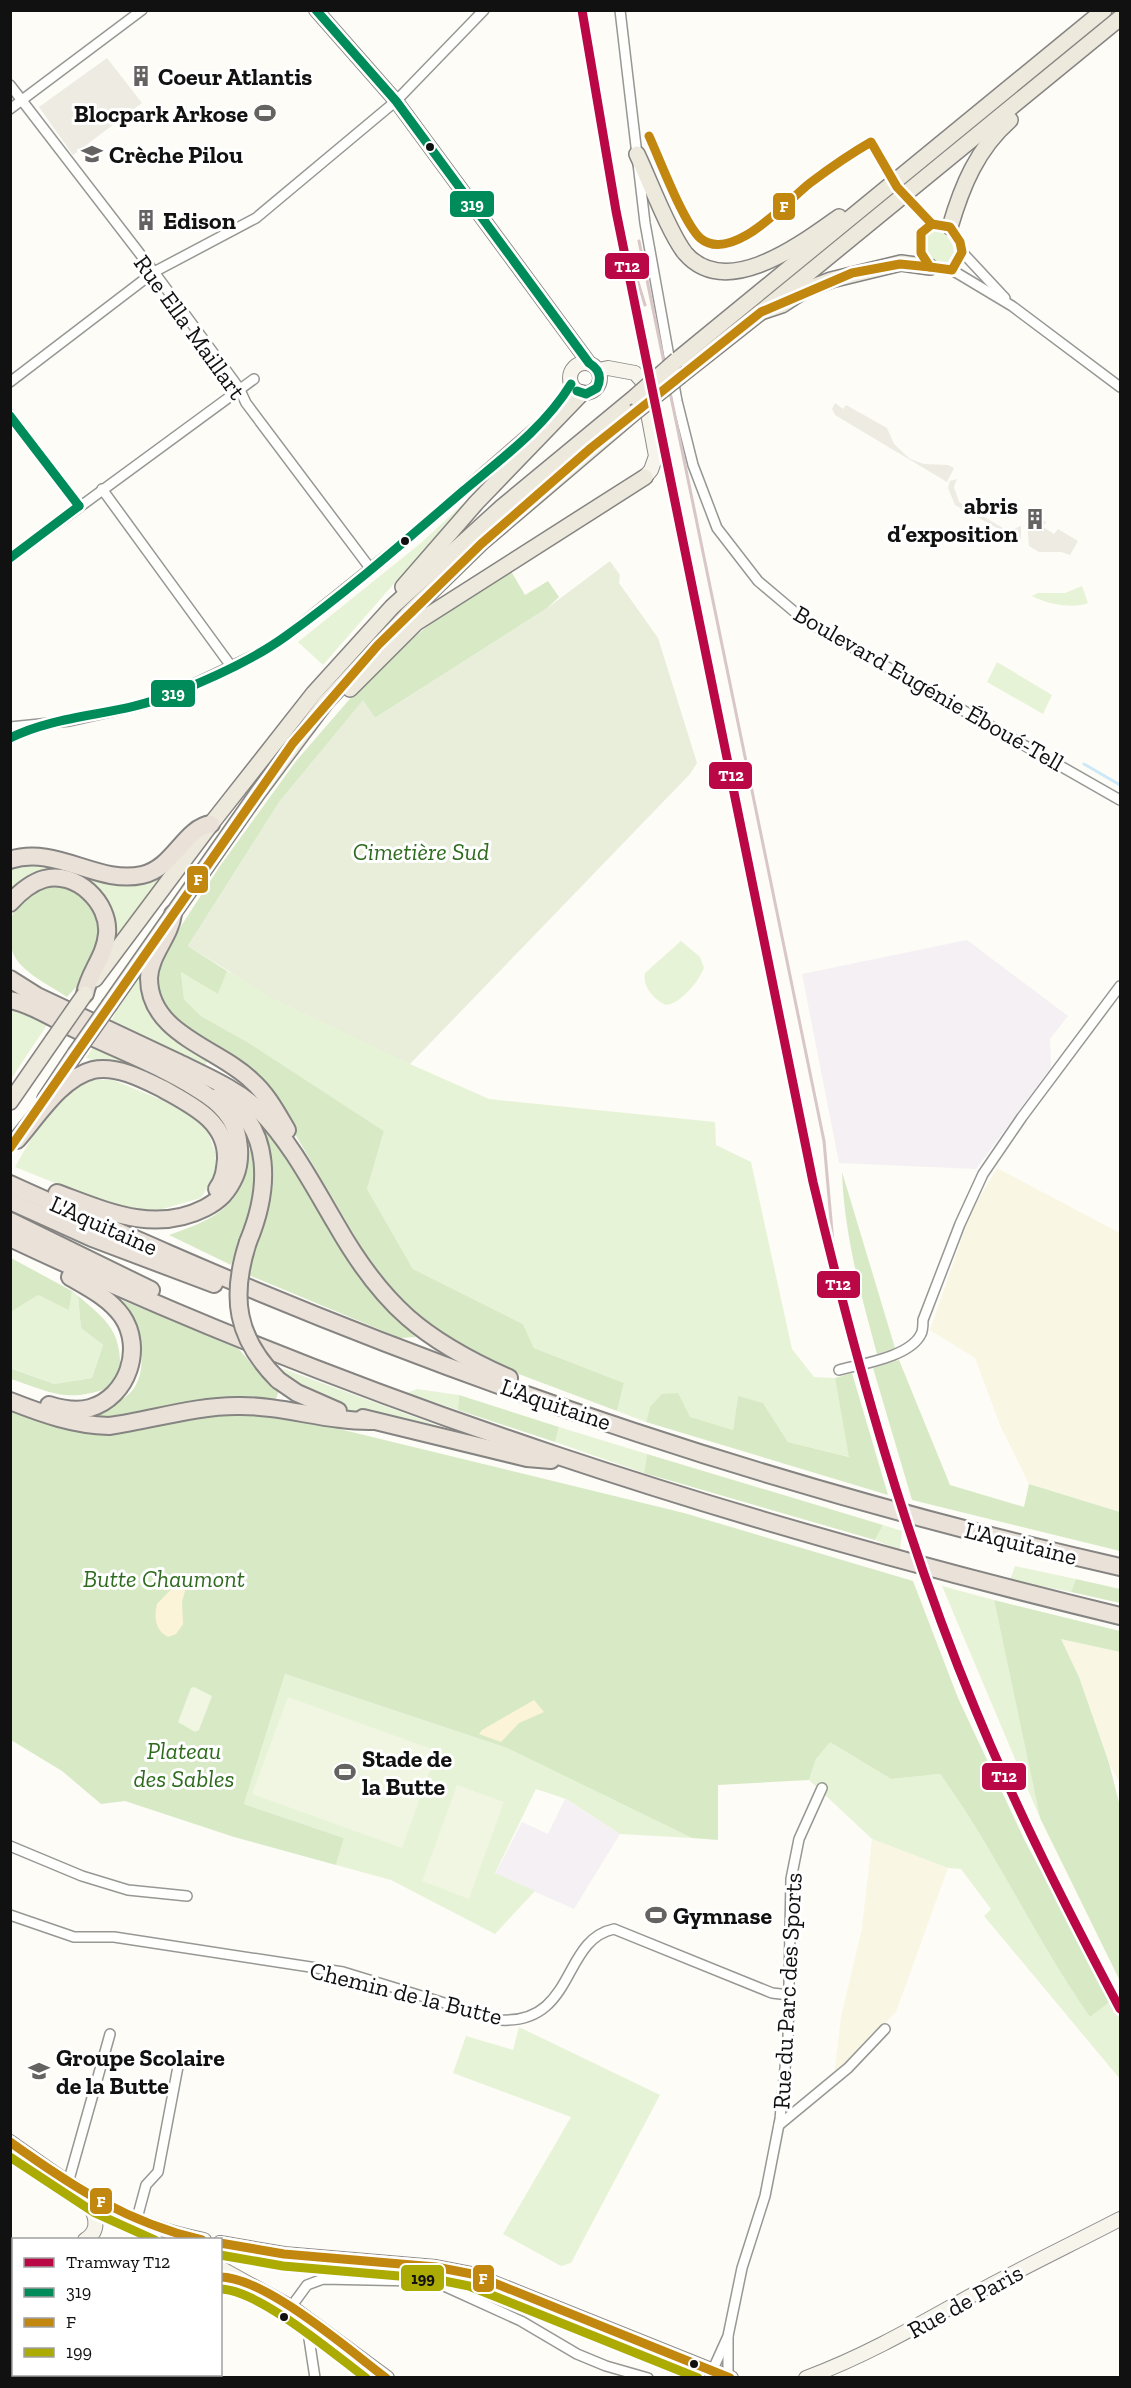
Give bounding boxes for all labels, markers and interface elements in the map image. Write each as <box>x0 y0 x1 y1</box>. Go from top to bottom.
place label: Coeur Atlantis <box>158 62 312 91</box>
building icon: Coeur Atlantis <box>129 64 153 88</box>
place label: Blocpark Arkose <box>74 99 248 128</box>
sports icon: Blocpark Arkose <box>253 101 277 125</box>
place label: Crèche Pilou <box>109 140 243 169</box>
unlabelled marker <box>424 141 436 153</box>
school or university icon: Crèche Pilou <box>80 142 104 166</box>
line badge: 319 <box>449 190 495 218</box>
line badge: F <box>772 192 796 221</box>
text: 319 <box>460 195 484 214</box>
text: F <box>779 197 789 216</box>
place label: Edison <box>163 206 236 235</box>
building icon: Edison <box>134 208 158 232</box>
street label: Rue Ella Maillart <box>128 249 252 405</box>
line badge: T12 <box>604 252 650 280</box>
text: T12 <box>614 257 640 276</box>
place label: abris d’exposition <box>887 491 1018 548</box>
building icon: abris d’exposition <box>1023 507 1047 531</box>
unlabelled marker <box>399 535 411 547</box>
street label: Boulevard Eugénie Éboué-Tell <box>789 599 1069 777</box>
line badge: 319 <box>150 679 196 708</box>
text: 319 <box>161 684 185 703</box>
line badge: T12 <box>708 761 753 790</box>
text: T12 <box>718 766 744 785</box>
park label: Cimetière Sud <box>353 837 489 866</box>
line badge: F <box>186 865 209 894</box>
text: F <box>193 870 203 889</box>
street label: L'Aquitaine <box>46 1188 162 1262</box>
line badge: T12 <box>816 1270 861 1299</box>
text: T12 <box>825 1275 851 1294</box>
street label: L'Aquitaine <box>497 1372 615 1436</box>
street label: L'Aquitaine <box>962 1515 1080 1571</box>
park label: Butte Chaumont <box>83 1564 245 1593</box>
park label: Plateau des Sables <box>133 1736 235 1793</box>
place label: Stade de la Butte <box>362 1744 453 1801</box>
sports icon: Stade de la Butte <box>333 1760 357 1784</box>
line badge: T12 <box>981 1762 1027 1791</box>
text: T12 <box>991 1767 1017 1786</box>
street label: Rue du Parc des Sports <box>766 1872 808 2110</box>
place label: Gymnase <box>673 1901 773 1930</box>
sports icon: Gymnase <box>644 1903 668 1927</box>
street label: Chemin de la Butte <box>307 1955 505 2031</box>
place label: Groupe Scolaire de la Butte <box>56 2043 225 2100</box>
school or university icon: Groupe Scolaire de la Butte <box>27 2059 51 2083</box>
line badge: F <box>89 2187 113 2215</box>
text: F <box>96 2192 106 2211</box>
legend <box>12 2238 222 2376</box>
text: Tramway T12 <box>66 2251 170 2273</box>
street label: Rue de Paris <box>902 2257 1028 2345</box>
line badge: 199 <box>400 2264 445 2292</box>
line badge: F <box>472 2264 495 2293</box>
text: 199 <box>411 2269 435 2288</box>
text: F <box>478 2269 488 2288</box>
text: 319 <box>66 2281 91 2303</box>
text: F <box>66 2311 76 2333</box>
unlabelled marker <box>278 2311 290 2323</box>
text: 199 <box>66 2341 92 2363</box>
unlabelled marker <box>688 2358 700 2370</box>

